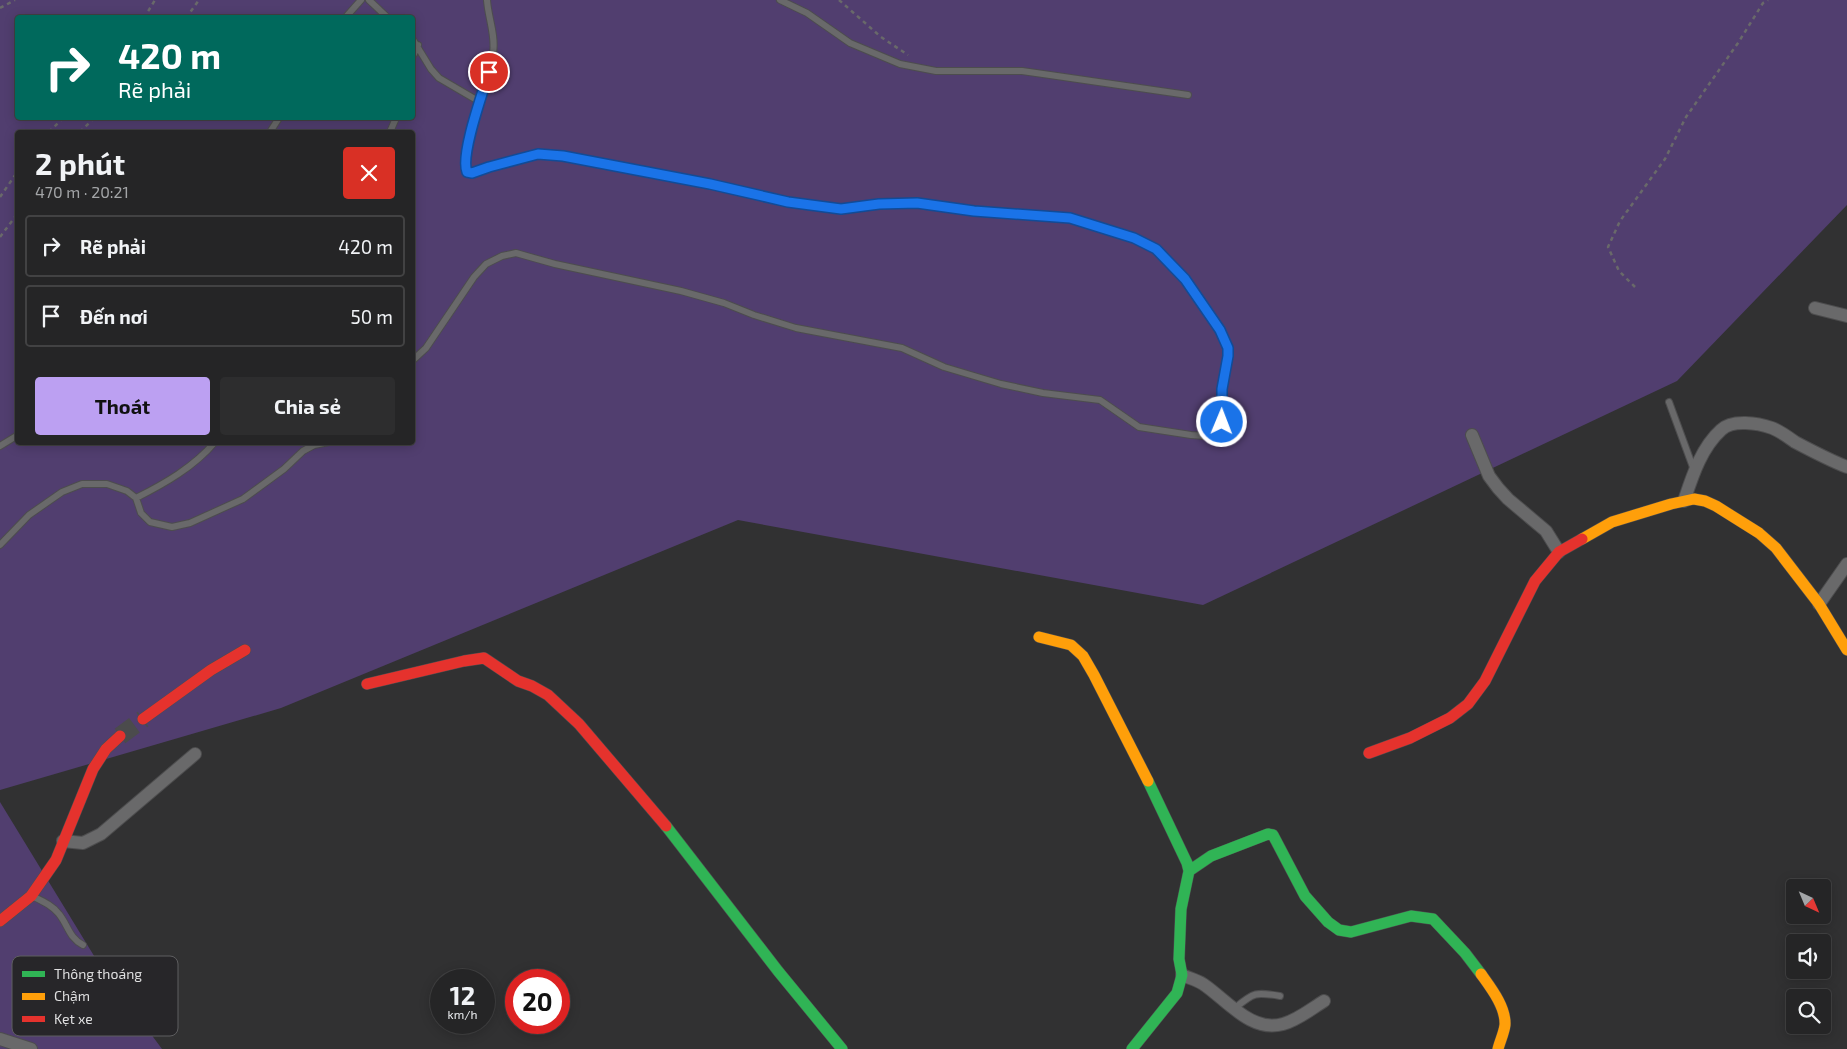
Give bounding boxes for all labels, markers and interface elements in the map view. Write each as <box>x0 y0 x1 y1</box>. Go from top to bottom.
text: 420 m <box>118 34 221 76</box>
icon: right <box>35 35 100 100</box>
pin <box>468 51 510 93</box>
icon: arrive <box>475 58 503 86</box>
text: Rẽ phải <box>118 76 191 102</box>
text: 2 phút <box>35 145 125 181</box>
button: close <box>343 147 395 199</box>
text: 470 m · 20:21 <box>35 182 129 201</box>
icon: right <box>37 232 65 260</box>
text: Rẽ phải <box>80 235 146 258</box>
text: 420 m <box>338 235 393 258</box>
icon: arrive <box>37 302 65 330</box>
text: Đến nơi <box>80 305 148 328</box>
text: 50 m <box>350 305 393 328</box>
button: Thoát <box>35 377 210 435</box>
button: Chia sẻ <box>220 377 395 435</box>
position arrow <box>1195 395 1247 447</box>
north arrow <box>1786 879 1831 924</box>
map controls <box>1786 879 1831 1034</box>
button: sound <box>1786 934 1831 979</box>
legend <box>12 956 178 1036</box>
text: Thông thoáng <box>54 965 142 982</box>
speed limit sign: 20 <box>505 969 570 1034</box>
text: 12 <box>450 980 475 1010</box>
text: Chậm <box>54 987 90 1004</box>
button: search <box>1786 989 1831 1034</box>
text: km/h <box>448 1007 477 1021</box>
text: Kẹt xe <box>54 1010 93 1027</box>

